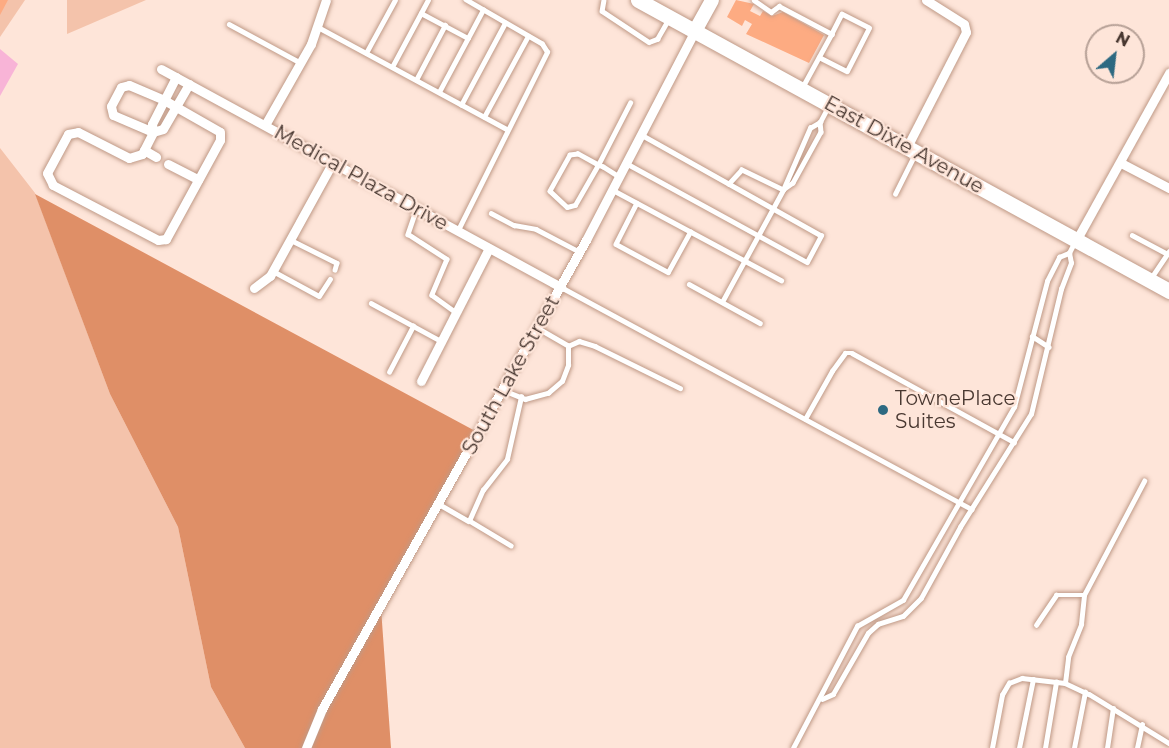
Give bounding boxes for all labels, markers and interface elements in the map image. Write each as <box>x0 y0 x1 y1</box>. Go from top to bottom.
north arrow <box>1085 24 1145 84</box>
text: N <box>1113 28 1133 51</box>
street label: East Dixie Avenue <box>820 91 988 199</box>
street label: Medical Plaza Drive <box>270 120 452 236</box>
street label: South Lake Street <box>457 291 565 459</box>
place label: TownePlace Suites <box>895 386 1016 433</box>
marker: TownePlace Suites <box>876 403 890 417</box>

